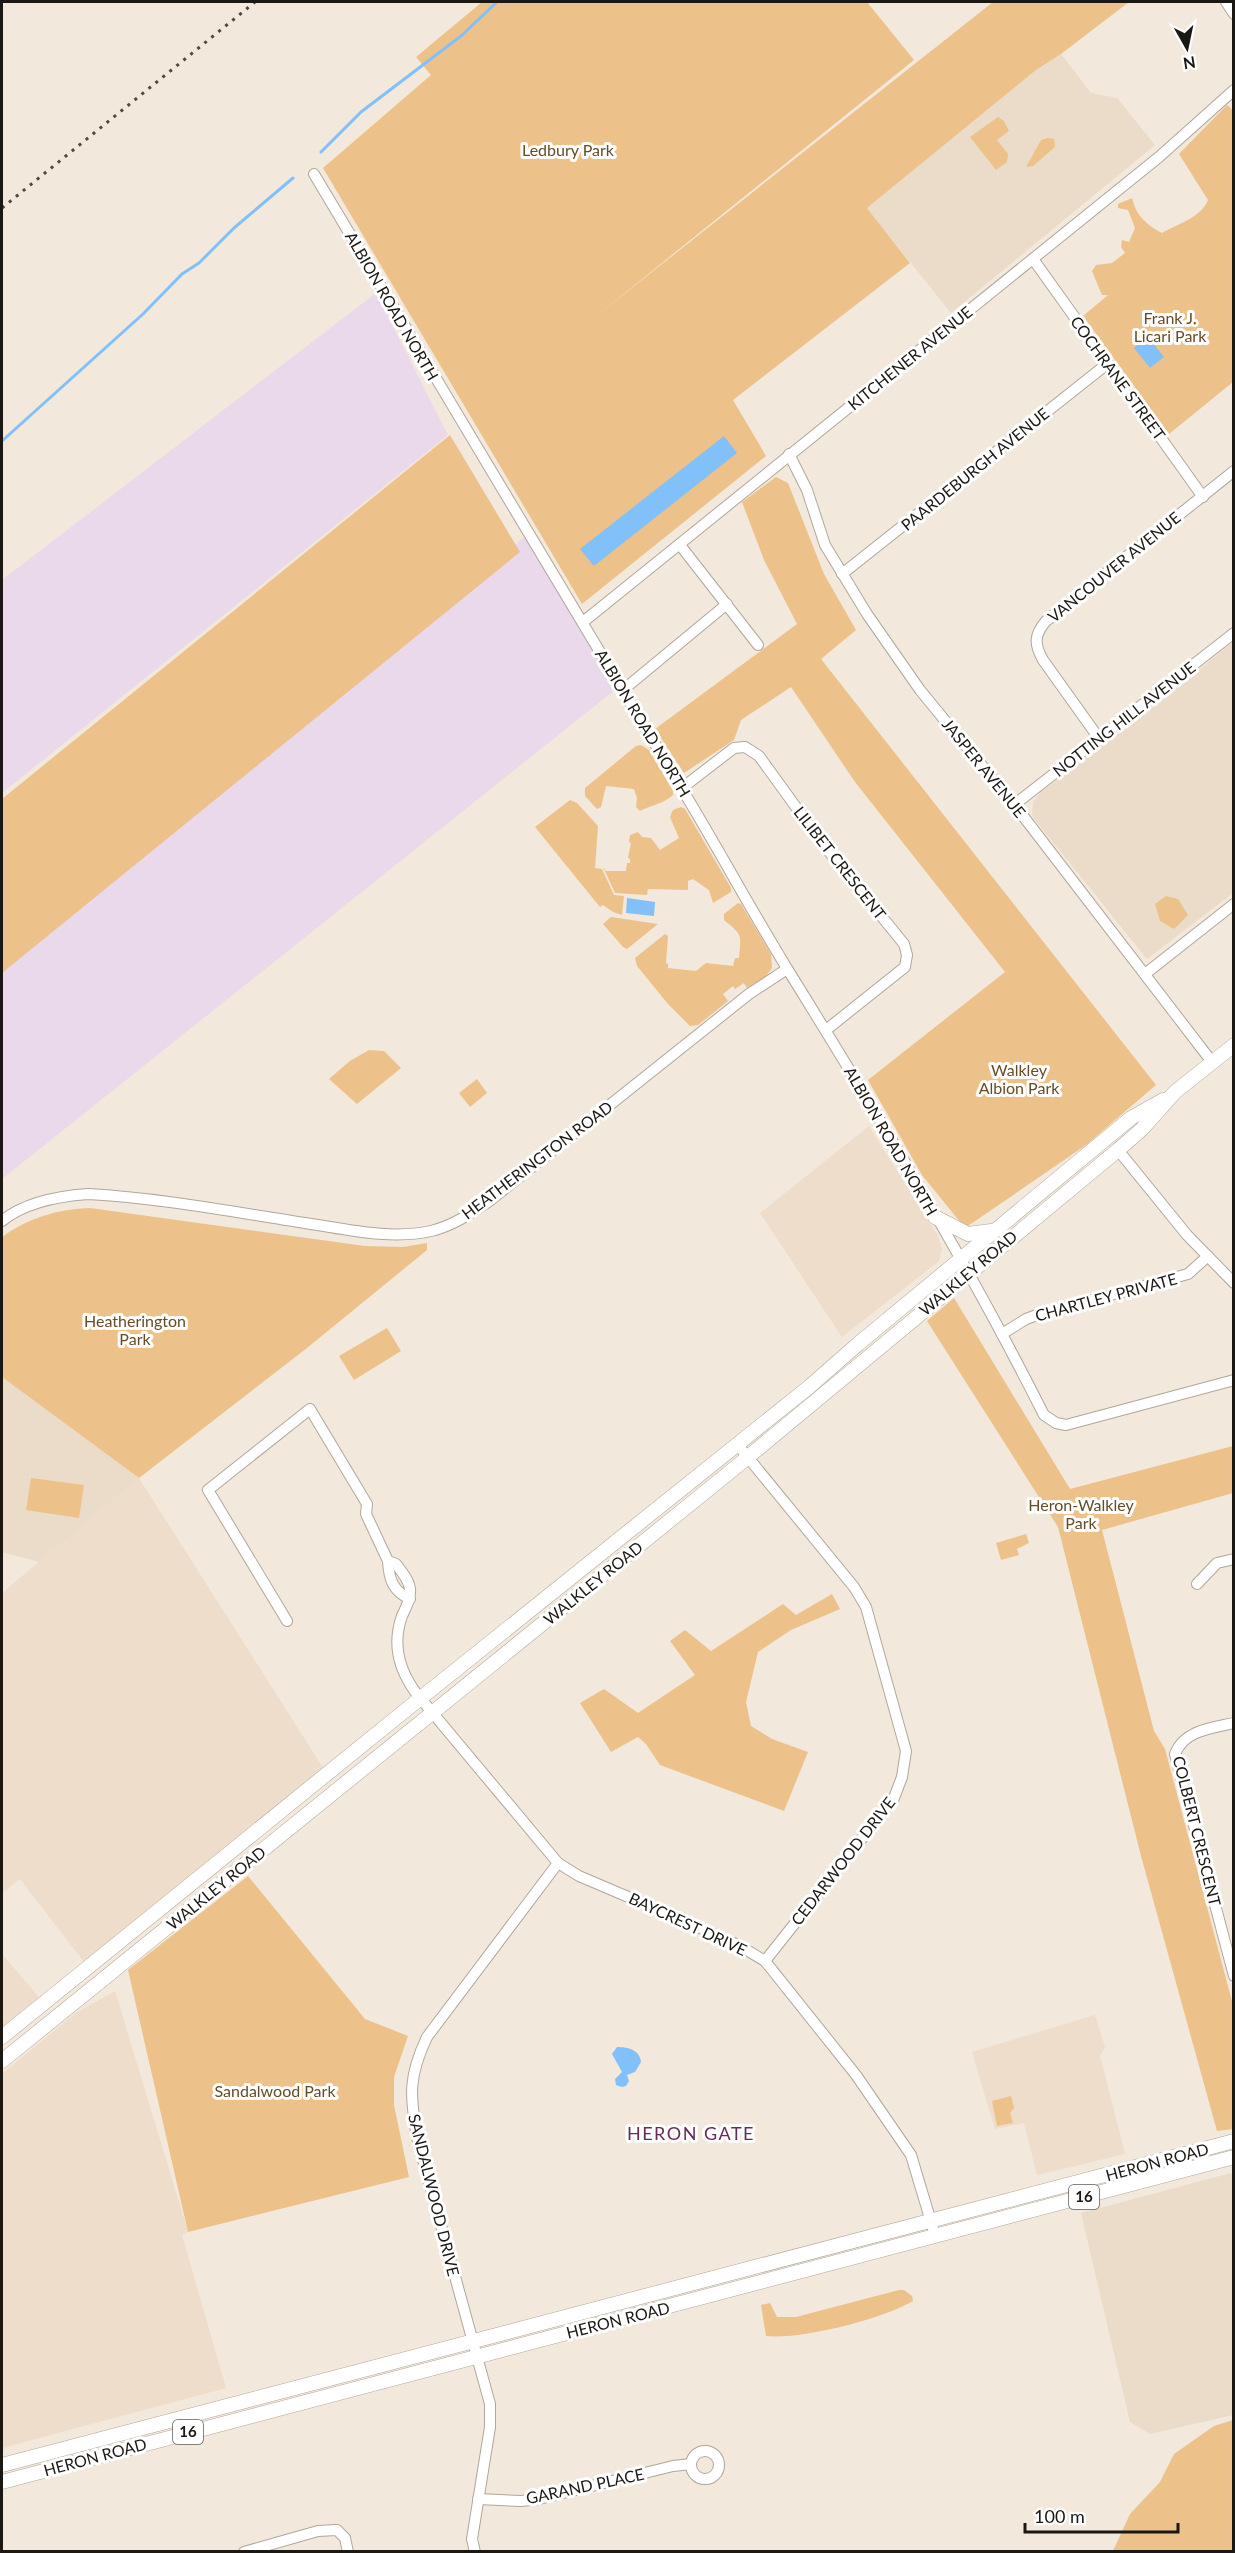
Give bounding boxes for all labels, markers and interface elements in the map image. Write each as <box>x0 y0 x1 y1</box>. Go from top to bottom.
north arrow <box>1157 18 1217 78</box>
text: N <box>1182 53 1197 74</box>
park label: Ledbury Park <box>522 140 615 159</box>
street label: ALBION ROAD NORTH <box>342 228 443 384</box>
street label: KITCHENER AVENUE <box>844 302 976 414</box>
park label: Frank J. Licari Park <box>1134 308 1207 345</box>
street label: COCHRANE STREET <box>1067 312 1170 444</box>
street label: PAARDEBURGH AVENUE <box>897 403 1052 534</box>
street label: VANCOUVER AVENUE <box>1044 507 1184 626</box>
street label: ALBION ROAD NORTH <box>592 645 695 800</box>
street label: NOTTING HILL AVENUE <box>1049 657 1199 780</box>
street label: JASPER AVENUE <box>939 714 1030 821</box>
street label: LILIBET CRESCENT <box>790 802 891 923</box>
park label: Walkley Albion Park <box>979 1060 1060 1097</box>
street label: ALBION ROAD NORTH <box>841 1063 942 1219</box>
street label: HEATHERINGTON ROAD <box>458 1097 616 1223</box>
street label: WALKLEY ROAD <box>915 1226 1020 1319</box>
street label: CHARTLEY PRIVATE <box>1033 1268 1179 1325</box>
park label: Heatherington Park <box>84 1311 186 1348</box>
park label: Heron-Walkley Park <box>1028 1495 1134 1532</box>
street label: WALKLEY ROAD <box>539 1537 646 1628</box>
street label: COLBERT CRESCENT <box>1170 1754 1225 1908</box>
street label: CEDARWOOD DRIVE <box>787 1793 899 1929</box>
street label: WALKLEY ROAD <box>162 1842 269 1933</box>
street label: BAYCREST DRIVE <box>626 1888 750 1959</box>
park label: Sandalwood Park <box>214 2081 336 2100</box>
street label: SANDALWOOD DRIVE <box>405 2112 464 2278</box>
district label: HERON GATE <box>627 2122 755 2144</box>
street label: HERON ROAD <box>1103 2139 1210 2184</box>
road number: 16 <box>1069 2185 1099 2209</box>
street label: HERON ROAD <box>564 2297 672 2342</box>
road number: 16 <box>173 2420 203 2444</box>
street label: HERON ROAD <box>41 2434 148 2479</box>
street label: GARAND PLACE <box>524 2464 646 2507</box>
scale bar <box>1025 2496 1178 2534</box>
text: 100 m <box>1034 2505 1085 2527</box>

